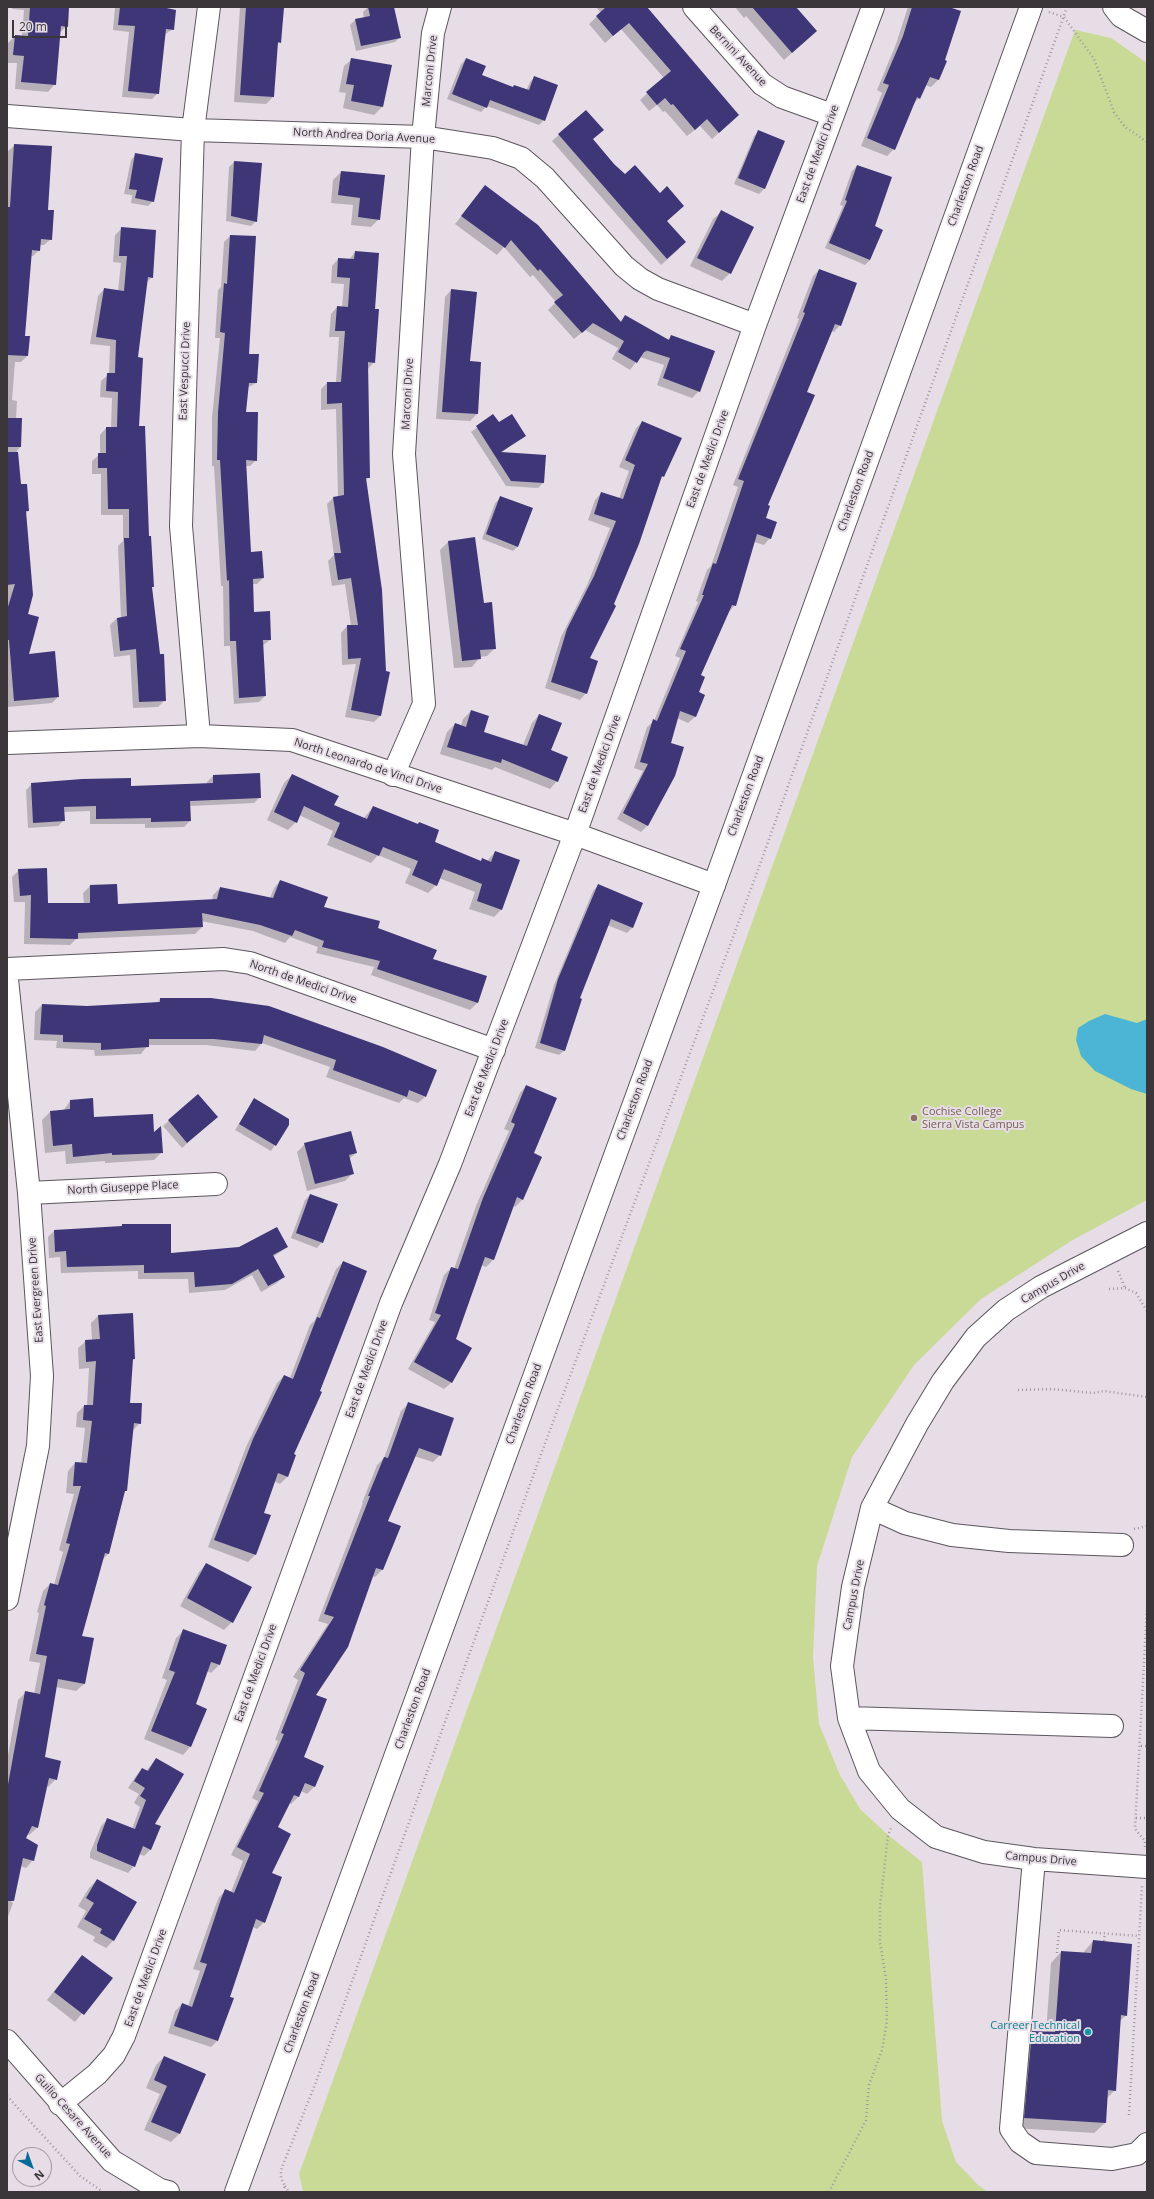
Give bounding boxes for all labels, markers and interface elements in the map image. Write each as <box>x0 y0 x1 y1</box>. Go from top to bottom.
scale bar <box>14 12 69 38</box>
text: 20 m <box>19 18 47 35</box>
street label: Bernini Avenue <box>707 23 769 89</box>
street label: Marconi Drive <box>420 35 440 107</box>
street label: East de Medici Drive <box>794 103 842 205</box>
street label: North Andrea Doria Avenue <box>293 126 435 146</box>
street label: Charleston Road <box>945 144 987 228</box>
street label: East Vespucci Drive <box>177 321 193 421</box>
street label: Marconi Drive <box>400 358 416 430</box>
street label: East de Medici Drive <box>684 408 732 510</box>
street label: Charleston Road <box>835 449 877 533</box>
street label: East de Medici Drive <box>576 713 624 815</box>
street label: North Leonardo de Vinci Drive <box>292 736 444 796</box>
street label: Charleston Road <box>725 754 767 838</box>
street label: North de Medici Drive <box>248 958 358 1006</box>
street label: East de Medici Drive <box>462 1017 512 1119</box>
street label: Charleston Road <box>614 1058 656 1142</box>
place label: Cochise College Sierra Vista Campus <box>922 1105 1024 1131</box>
marker: Cochise College Sierra Vista Campus <box>909 1113 919 1123</box>
street label: North Giuseppe Place <box>67 1178 179 1198</box>
street label: East Evergreen Drive <box>26 1237 46 1343</box>
street label: Campus Drive <box>1019 1259 1087 1307</box>
street label: East de Medici Drive <box>343 1318 391 1420</box>
street label: Charleston Road <box>503 1362 545 1446</box>
street label: Campus Drive <box>841 1559 867 1631</box>
street label: East de Medici Drive <box>232 1622 280 1724</box>
street label: Charleston Road <box>392 1667 434 1751</box>
street label: Campus Drive <box>1005 1849 1077 1869</box>
street label: East de Medici Drive <box>122 1927 170 2029</box>
street label: Charleston Road <box>281 1971 323 2055</box>
place label: Carreer Technical Education <box>990 2019 1080 2045</box>
marker: Carreer Technical Education <box>1083 2027 1093 2037</box>
street label: Guilio Cesare Avenue <box>32 2071 114 2161</box>
north arrow <box>12 2147 52 2187</box>
text: N <box>31 2167 48 2184</box>

